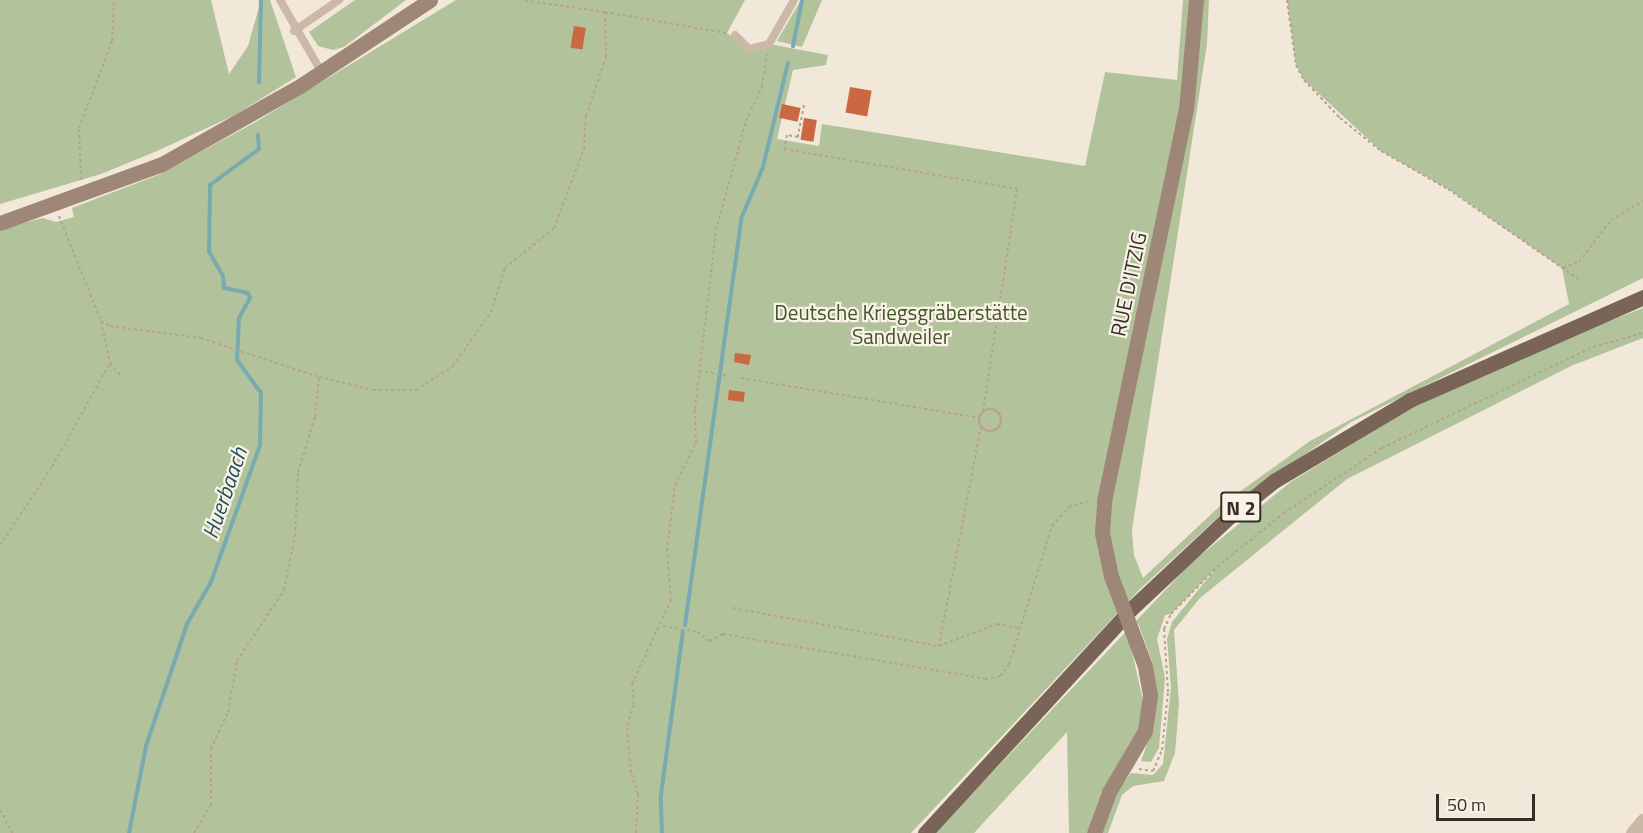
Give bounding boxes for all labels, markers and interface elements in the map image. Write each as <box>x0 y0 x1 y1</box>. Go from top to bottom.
street label: RUE D'ITZIG <box>1105 229 1151 339</box>
park label: Deutsche Kriegsgräberstätte Sandweiler <box>774 299 1028 349</box>
water label: Huerbaach <box>197 444 253 542</box>
road number: N 2 <box>1220 490 1262 524</box>
scale bar <box>1439 782 1538 820</box>
text: 50 m <box>1447 791 1486 818</box>

